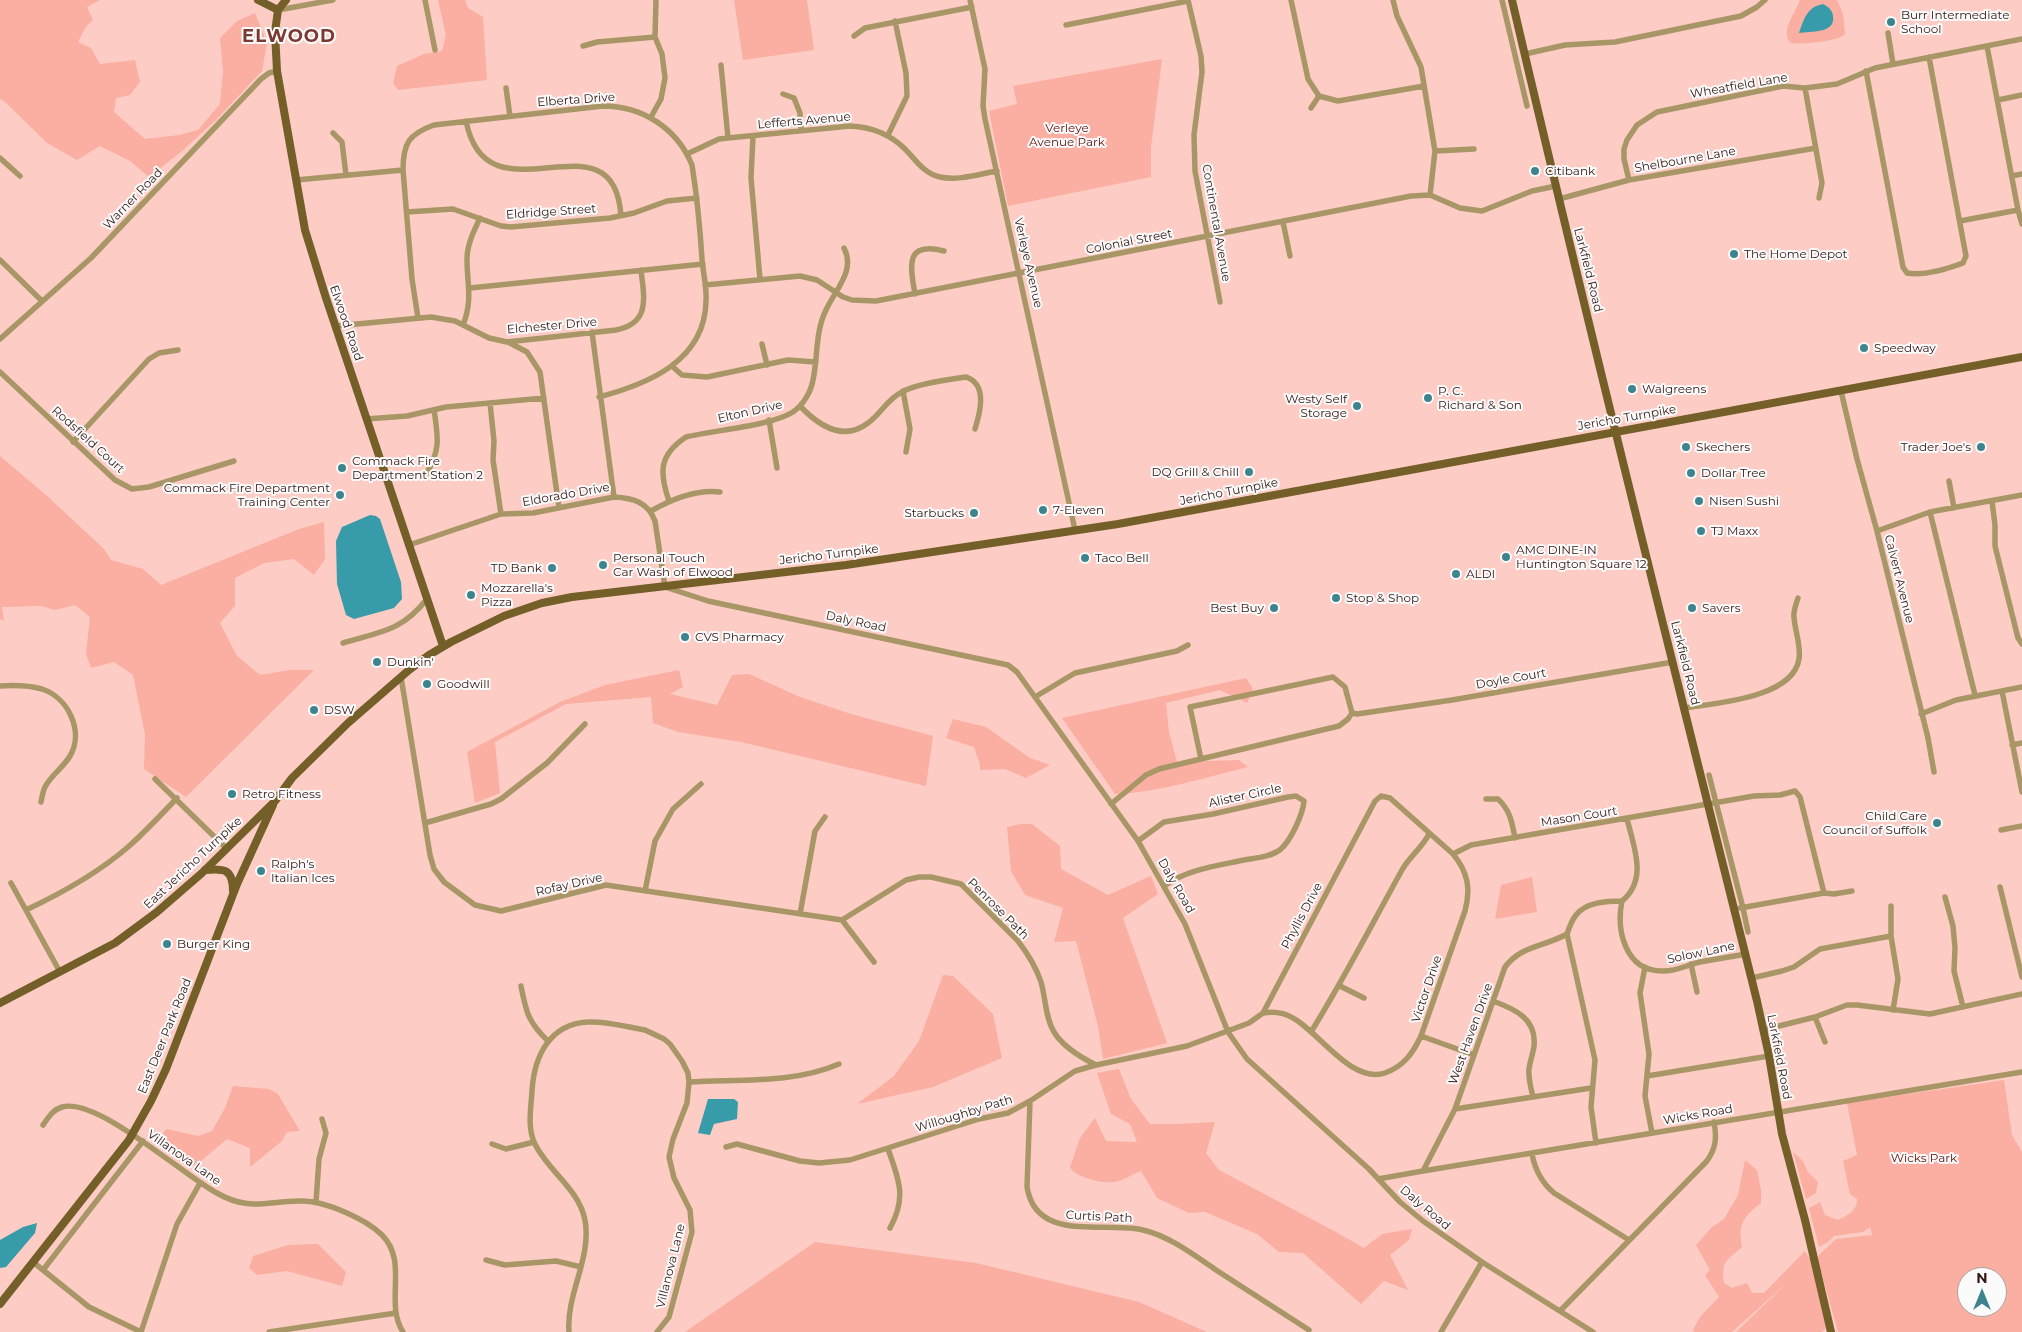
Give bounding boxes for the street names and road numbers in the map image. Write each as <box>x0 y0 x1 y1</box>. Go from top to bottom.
street label: Wheatfield Lane <box>1689 70 1789 102</box>
street label: Elberta Drive <box>537 90 615 110</box>
street label: Lefferts Avenue <box>757 110 851 132</box>
street label: Shelbourne Lane <box>1633 144 1737 176</box>
street label: Continental Avenue <box>1199 163 1233 283</box>
street label: Warner Road <box>100 166 166 232</box>
street label: Eldridge Street <box>505 202 597 222</box>
street label: Verleye Avenue <box>1011 217 1045 309</box>
street label: Larkfield Road <box>1571 226 1605 314</box>
street label: Colonial Street <box>1085 227 1173 257</box>
street label: Elwood Road <box>326 283 366 363</box>
street label: Elchester Drive <box>506 315 598 337</box>
street label: Elton Drive <box>716 398 784 426</box>
street label: Jericho Turnpike <box>1577 402 1677 434</box>
street label: Rodsfield Court <box>49 404 127 476</box>
street label: Jericho Turnpike <box>1179 475 1279 509</box>
street label: Eldorado Drive <box>521 480 611 510</box>
street label: Calvert Avenue <box>1881 533 1917 625</box>
street label: Jericho Turnpike <box>779 542 879 568</box>
street label: Daly Road <box>825 609 887 635</box>
street label: Larkfield Road <box>1668 619 1702 707</box>
street label: Doyle Court <box>1475 666 1547 692</box>
street label: Alister Circle <box>1207 781 1283 811</box>
street label: Mason Court <box>1540 804 1618 830</box>
street label: East Jericho Turnpike <box>141 814 245 912</box>
street label: Daly Road <box>1154 856 1198 916</box>
street label: Rofay Drive <box>534 870 604 900</box>
street label: Penrose Path <box>964 875 1032 943</box>
street label: Phyllis Drive <box>1278 880 1326 952</box>
street label: Solow Lane <box>1666 939 1736 967</box>
street label: Victor Drive <box>1409 954 1445 1024</box>
street label: East Deer Park Road <box>135 976 195 1096</box>
street label: West Haven Drive <box>1446 981 1496 1087</box>
street label: Larkfield Road <box>1764 1013 1794 1101</box>
street label: Willoughby Path <box>914 1092 1014 1136</box>
street label: Wicks Road <box>1662 1102 1734 1128</box>
street label: Villanova Lane <box>144 1127 224 1189</box>
street label: Daly Road <box>1397 1183 1453 1233</box>
street label: Curtis Path <box>1065 1208 1133 1226</box>
street label: Villanova Lane <box>654 1222 688 1310</box>

